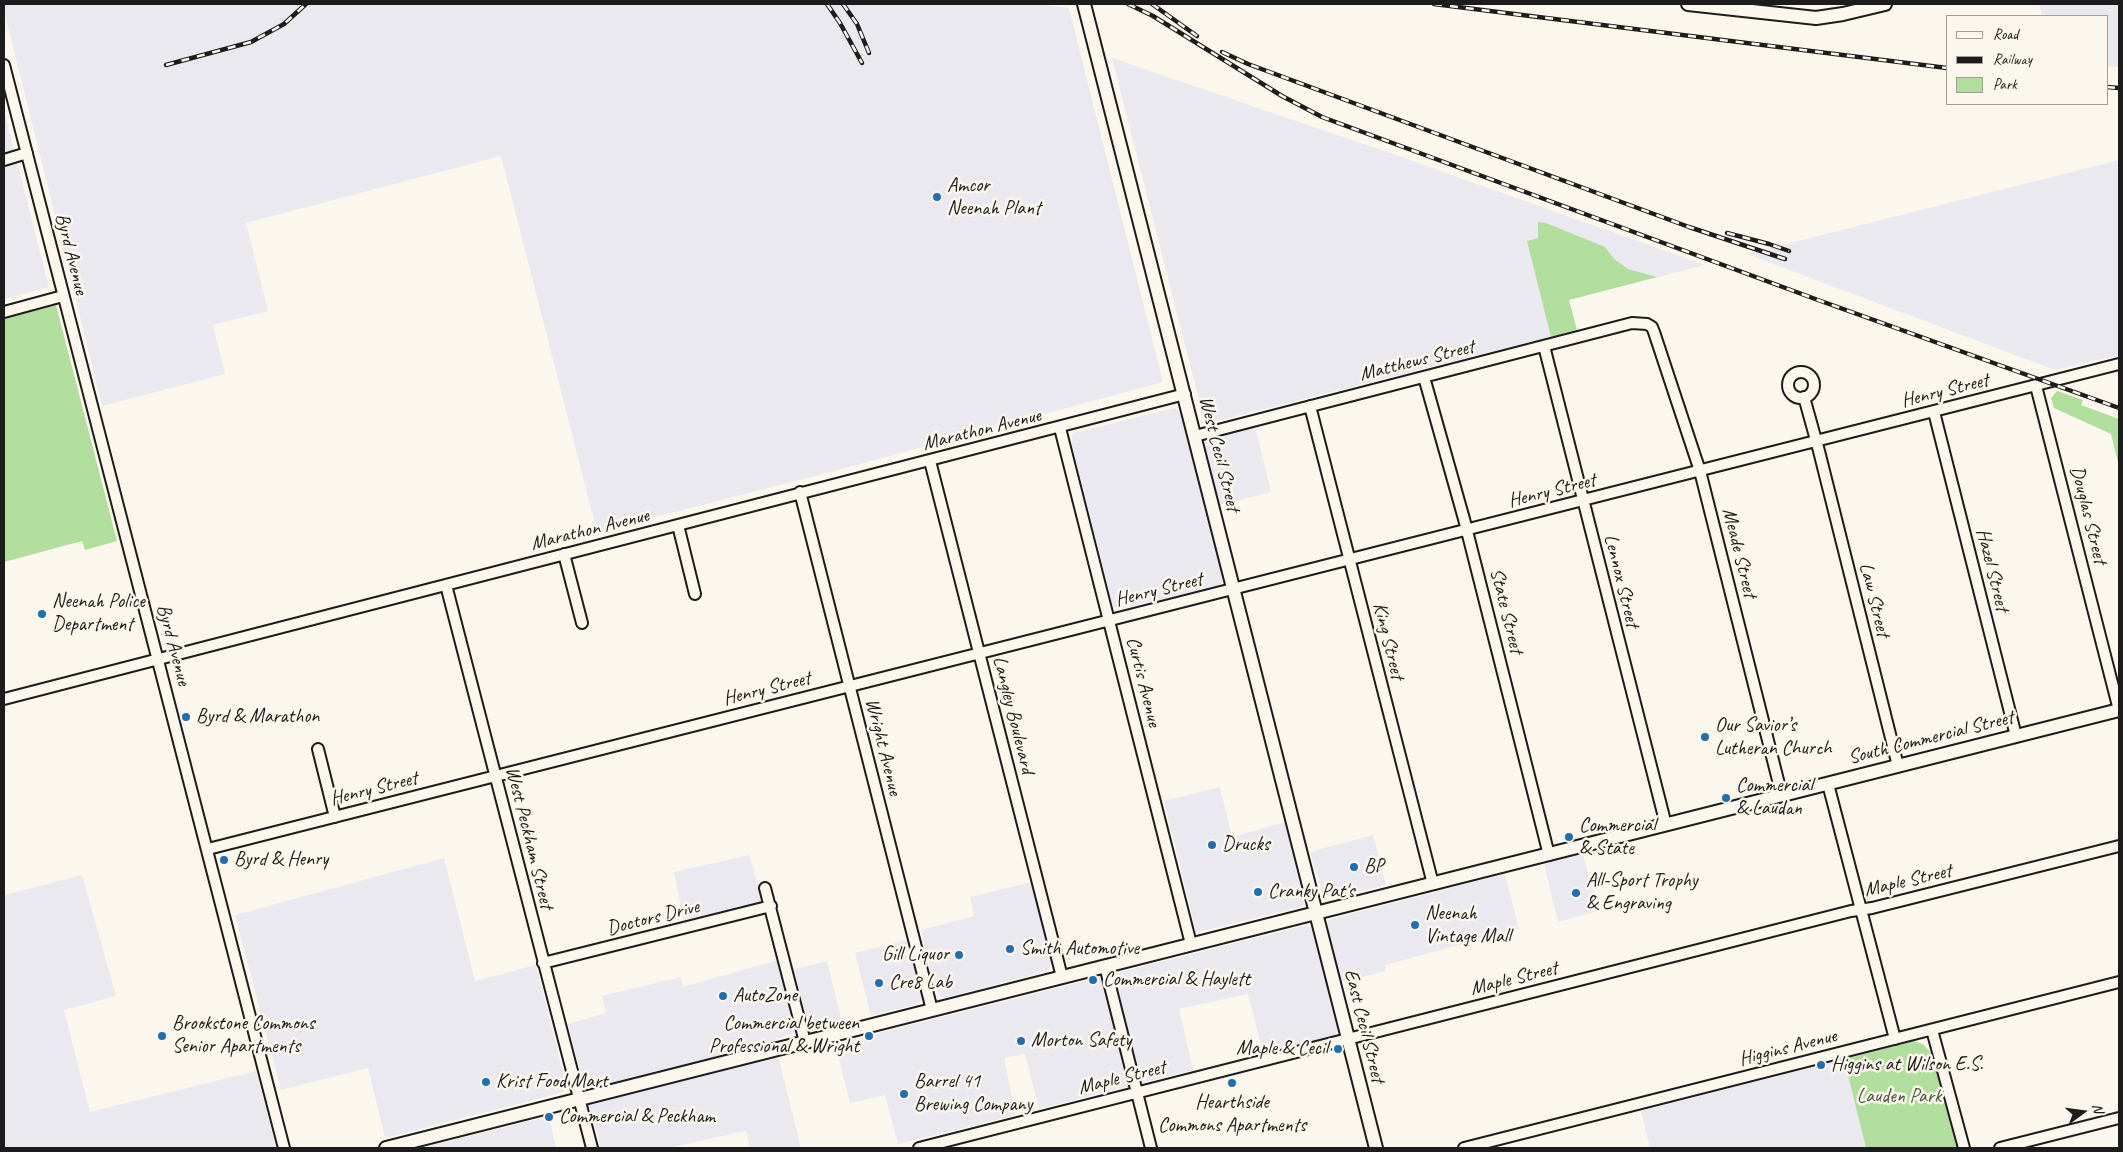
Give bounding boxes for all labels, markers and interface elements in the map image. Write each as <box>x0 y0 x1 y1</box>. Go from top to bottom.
legend <box>1946 15 2108 105</box>
text: Road <box>1993 25 2018 44</box>
text: Railway <box>1993 50 2032 69</box>
text: Park <box>1993 75 2017 94</box>
place label: Amcor Neenah Plant <box>947 174 1041 221</box>
marker: Amcor Neenah Plant <box>931 191 943 203</box>
street label: Byrd Avenue <box>49 211 93 297</box>
street label: Matthews Street <box>1357 335 1477 387</box>
street label: Henry Street <box>1899 369 1991 413</box>
street label: West Cecil Street <box>1193 394 1245 514</box>
street label: Marathon Avenue <box>920 404 1044 456</box>
street label: Douglas Street <box>2064 464 2112 566</box>
street label: Henry Street <box>1506 469 1598 513</box>
street label: Marathon Avenue <box>528 504 652 556</box>
street label: Meade Street <box>1716 506 1762 600</box>
street label: Hazel Street <box>1970 526 2014 614</box>
street label: Lennox Street <box>1598 532 1644 630</box>
street label: Law Street <box>1853 560 1895 640</box>
street label: State Street <box>1484 566 1528 656</box>
street label: Henry Street <box>1113 568 1205 612</box>
place label: Neenah Police Department <box>52 590 145 637</box>
street label: King Street <box>1367 600 1409 682</box>
street label: Byrd Avenue <box>151 602 195 688</box>
marker: Neenah Police Department <box>36 608 48 620</box>
street label: Curtis Avenue <box>1120 635 1166 729</box>
street label: Langley Boulevard <box>987 654 1039 776</box>
street label: Henry Street <box>721 667 813 711</box>
street label: Wright Avenue <box>859 696 907 798</box>
place label: Byrd & Marathon <box>196 705 319 729</box>
street label: South Commercial Street <box>1846 706 2016 770</box>
marker: Byrd & Marathon <box>180 711 192 723</box>
place label: Our Savior’s Lutheran Church <box>1715 714 1832 761</box>
marker: Our Savior’s Lutheran Church <box>1699 731 1711 743</box>
street label: West Peckham Street <box>500 764 558 912</box>
street label: Henry Street <box>328 767 420 811</box>
place label: Commercial & Laudan <box>1736 774 1813 821</box>
marker: Commercial & Laudan <box>1720 792 1732 804</box>
place label: Commercial & State <box>1579 814 1656 861</box>
marker: Commercial & State <box>1563 831 1575 843</box>
place label: Drucks <box>1222 833 1269 857</box>
marker: Drucks <box>1206 839 1218 851</box>
place label: Byrd & Henry <box>234 848 328 872</box>
marker: Byrd & Henry <box>218 854 230 866</box>
place label: BP <box>1364 855 1384 879</box>
street label: Maple Street <box>1862 859 1954 903</box>
marker: BP <box>1348 861 1360 873</box>
place label: All-Sport Trophy & Engraving <box>1586 869 1698 916</box>
place label: Cranky Pat's <box>1268 880 1354 904</box>
marker: Cranky Pat's <box>1252 886 1264 898</box>
marker: All-Sport Trophy & Engraving <box>1570 887 1582 899</box>
street label: Doctors Drive <box>604 895 702 941</box>
place label: Neenah Vintage Mall <box>1425 902 1511 949</box>
marker: Neenah Vintage Mall <box>1409 919 1421 931</box>
place label: Smith Automotive <box>1020 937 1139 961</box>
place label: Gill Liquor <box>882 943 949 967</box>
marker: Smith Automotive <box>1004 943 1016 955</box>
marker: Gill Liquor <box>953 949 965 961</box>
street label: Maple Street <box>1468 957 1560 1001</box>
street label: East Cecil Street <box>1338 967 1390 1085</box>
place label: Commercial & Haylett <box>1103 968 1250 992</box>
place label: Cre8 Lab <box>889 971 952 995</box>
marker: Commercial & Haylett <box>1087 974 1099 986</box>
marker: Cre8 Lab <box>873 977 885 989</box>
place label: AutoZone <box>733 984 797 1008</box>
marker: AutoZone <box>717 990 729 1002</box>
place label: Brookstone Commons Senior Apartments <box>172 1012 315 1059</box>
place label: Commercial between Professional & Wright <box>709 1012 859 1059</box>
street label: Higgins Avenue <box>1737 1024 1839 1072</box>
place label: Morton Safety <box>1031 1029 1131 1053</box>
marker: Brookstone Commons Senior Apartments <box>156 1030 168 1042</box>
marker: Commercial between Professional & Wright <box>863 1030 875 1042</box>
marker: Morton Safety <box>1015 1035 1027 1047</box>
place label: Maple & Cecil <box>1236 1037 1328 1061</box>
marker: Maple & Cecil <box>1332 1043 1344 1055</box>
place label: Higgins at Wilson E.S. <box>1831 1053 1983 1077</box>
street label: Maple Street <box>1076 1056 1168 1100</box>
marker: Higgins at Wilson E.S. <box>1815 1059 1827 1071</box>
place label: Krist Food Mart <box>496 1070 608 1094</box>
place label: Barrel 41 Brewing Company <box>914 1070 1032 1117</box>
marker: Krist Food Mart <box>480 1076 492 1088</box>
marker: Hearthside Commons Apartments <box>1226 1077 1238 1089</box>
park label: Lauden Park <box>1857 1085 1941 1109</box>
north arrow <box>2058 1087 2108 1137</box>
marker: Barrel 41 Brewing Company <box>898 1088 910 1100</box>
place label: Hearthside Commons Apartments <box>1158 1091 1306 1138</box>
text: N <box>2089 1102 2107 1115</box>
place label: Commercial & Peckham <box>559 1105 715 1129</box>
marker: Commercial & Peckham <box>543 1111 555 1123</box>

